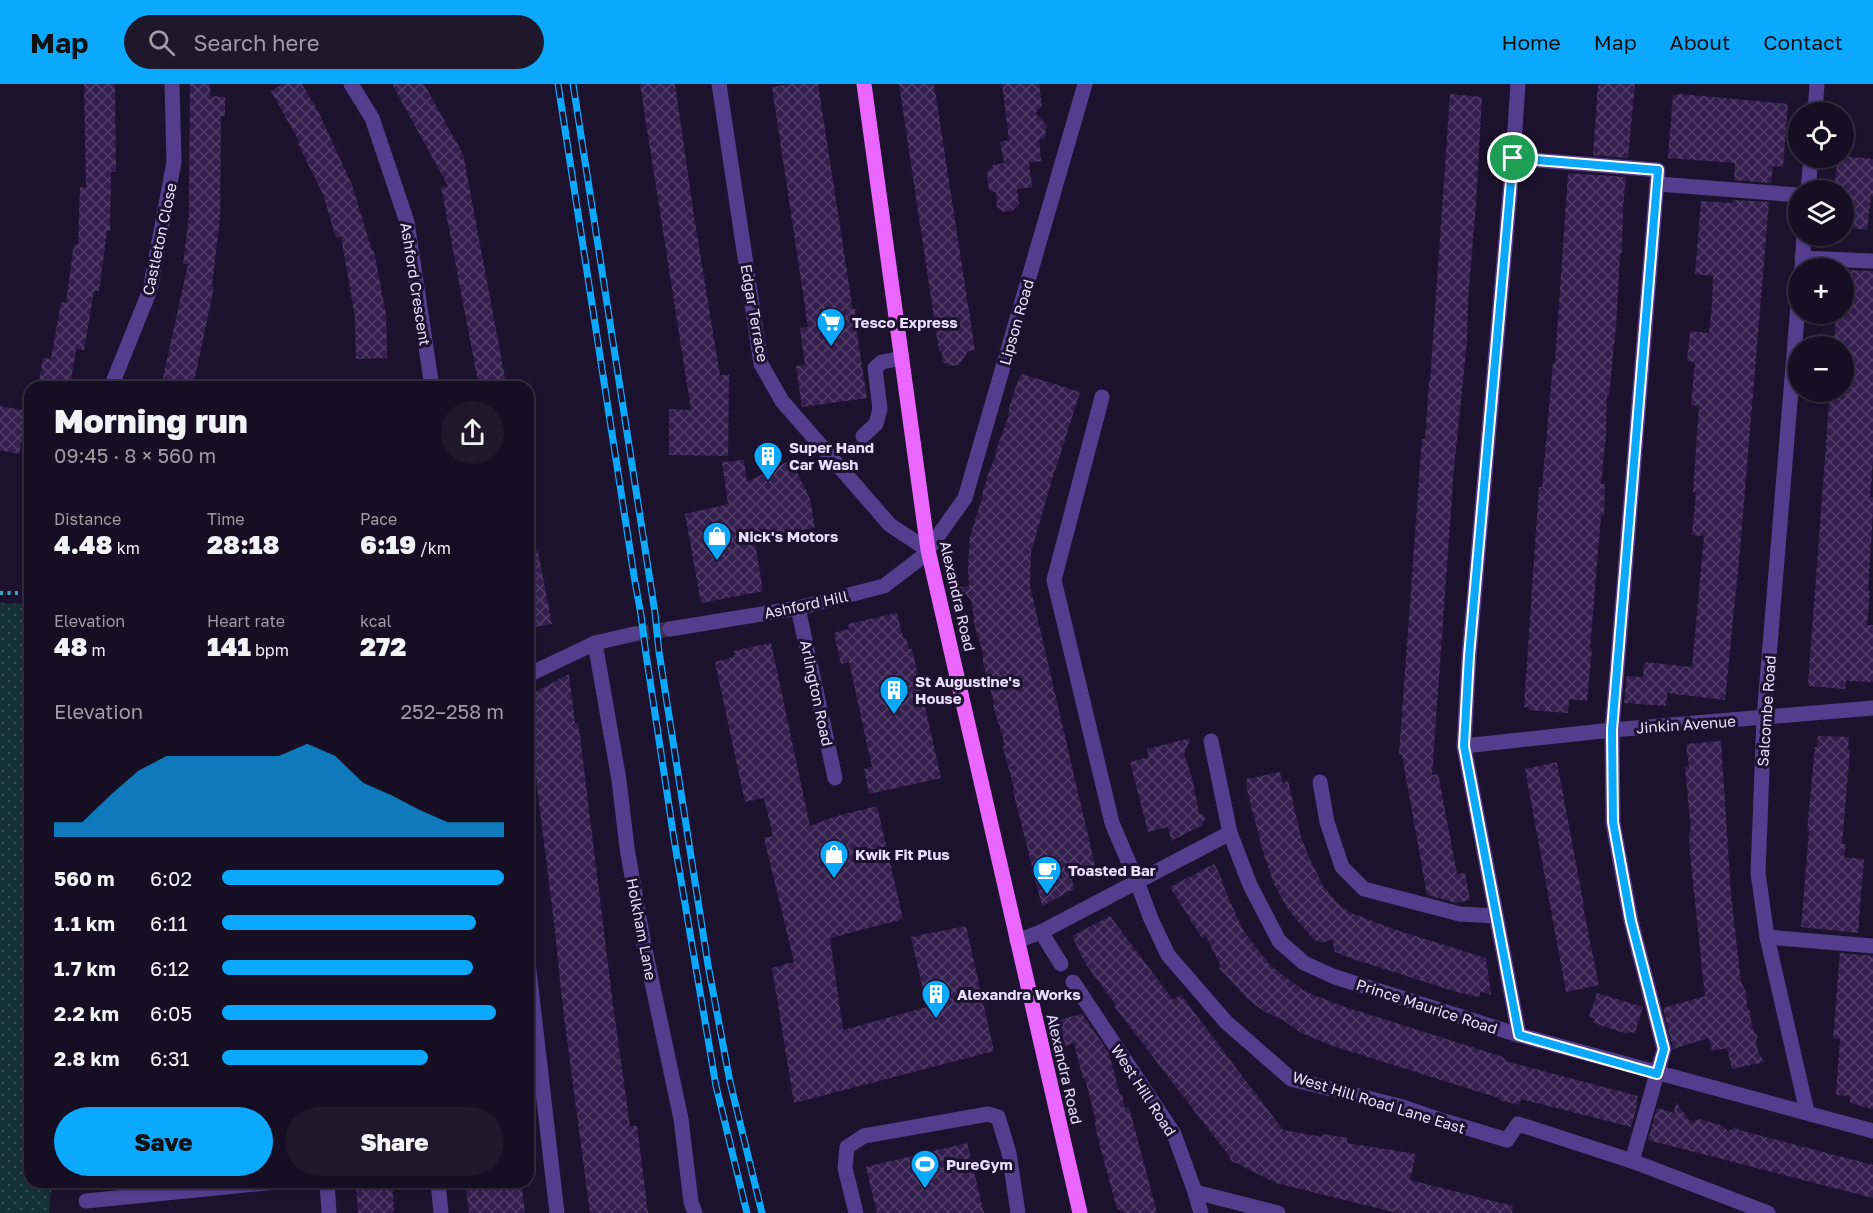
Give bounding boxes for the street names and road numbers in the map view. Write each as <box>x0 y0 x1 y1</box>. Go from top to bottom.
street label: Castleton Close <box>138 181 180 297</box>
street label: Ashford Crescent <box>397 221 435 347</box>
street label: Edgar Terrace <box>738 263 773 364</box>
street label: Lipson Road <box>995 277 1037 367</box>
street label: Alexandra Road <box>937 539 979 653</box>
street label: Ashford Hill <box>762 586 850 622</box>
street label: Arlington Road <box>797 638 837 748</box>
street label: Salcombe Road <box>1753 655 1779 767</box>
street label: Jinkin Avenue <box>1635 712 1737 736</box>
street label: Holkham Lane <box>623 876 661 982</box>
street label: Prince Maurice Road <box>1354 975 1500 1037</box>
street label: Alexandra Road <box>1044 1012 1086 1126</box>
street label: West Hill Road <box>1108 1041 1180 1139</box>
street label: West Hill Road Lane East <box>1290 1067 1468 1137</box>

